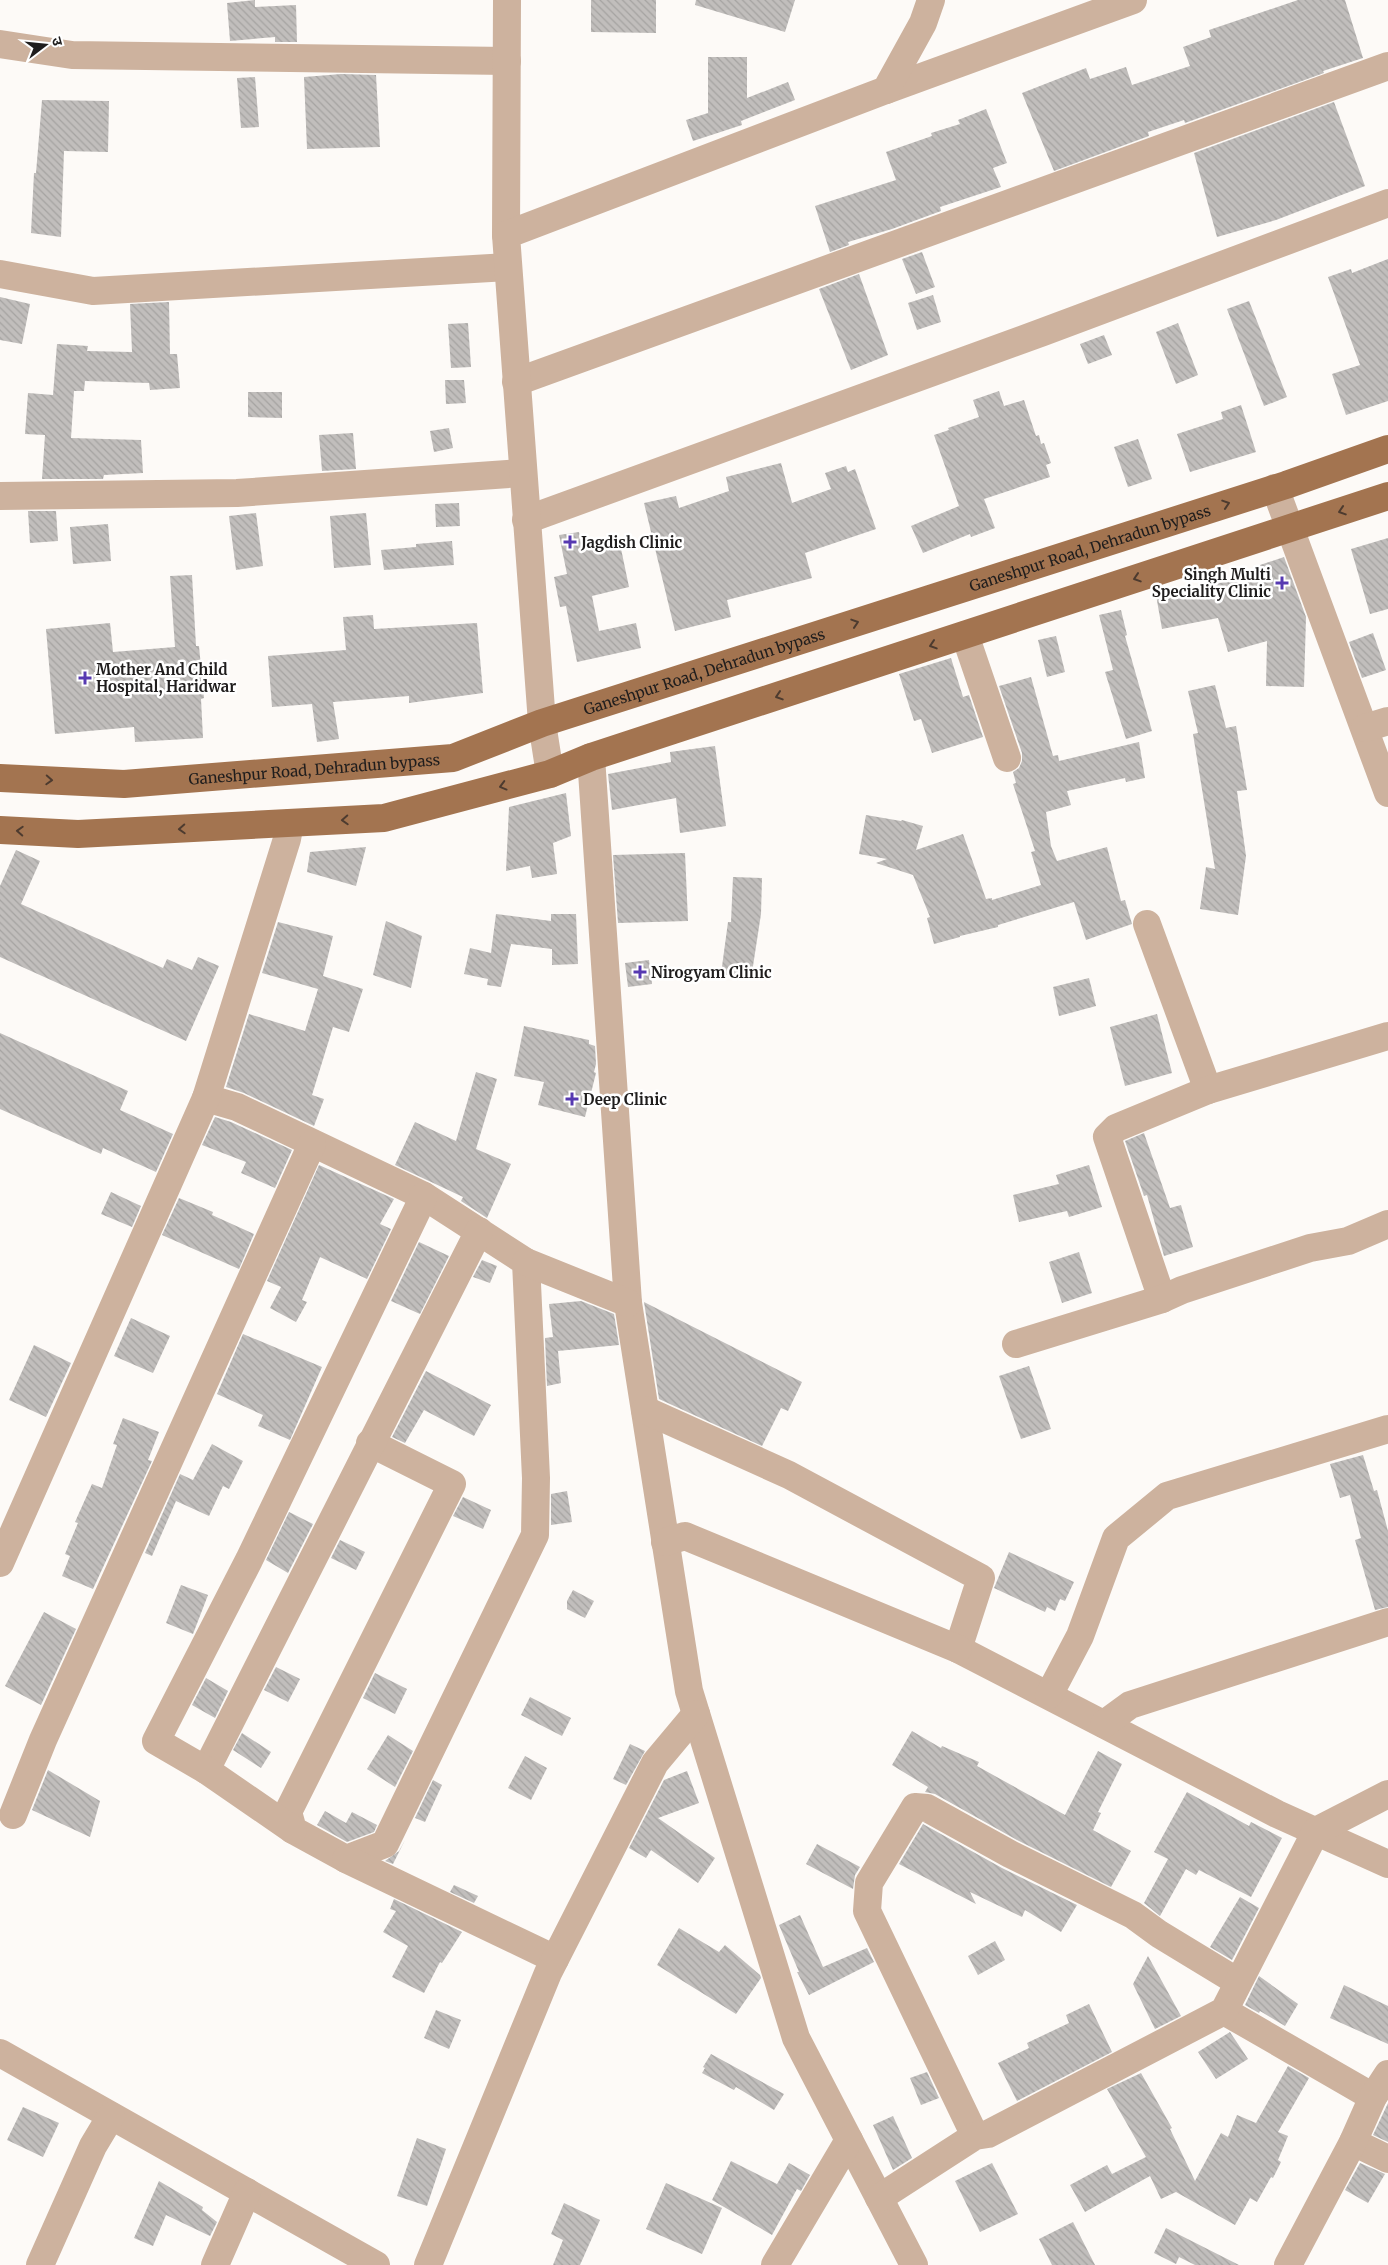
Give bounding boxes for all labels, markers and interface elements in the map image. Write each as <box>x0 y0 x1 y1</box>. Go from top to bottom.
north arrow <box>20 20 70 70</box>
text: उ <box>48 35 67 49</box>
one-way arrow <box>1222 499 1230 509</box>
street label: Ganeshpur Road, Dehradun bypass <box>967 500 1213 595</box>
one-way arrow <box>1338 505 1346 515</box>
place label: Jagdish Clinic <box>580 533 683 552</box>
marker: Jagdish Clinic <box>563 535 577 549</box>
place label: Singh Multi Speciality Clinic <box>1152 565 1271 601</box>
one-way arrow <box>1134 572 1142 582</box>
marker: Singh Multi Speciality Clinic <box>1275 576 1289 590</box>
one-way arrow <box>850 618 859 628</box>
street label: Ganeshpur Road, Dehradun bypass <box>581 624 827 719</box>
one-way arrow <box>929 639 938 649</box>
place label: Mother And Child Hospital, Haridwar <box>96 660 236 697</box>
marker: Mother And Child Hospital, Haridwar <box>78 671 92 685</box>
one-way arrow <box>775 690 783 700</box>
street label: Ganeshpur Road, Dehradun bypass <box>188 750 441 788</box>
one-way arrow <box>45 775 53 786</box>
one-way arrow <box>499 781 508 791</box>
one-way arrow <box>341 815 349 826</box>
one-way arrow <box>178 823 186 834</box>
one-way arrow <box>16 825 24 836</box>
place label: Nirogyam Clinic <box>651 963 772 982</box>
marker: Nirogyam Clinic <box>633 965 647 979</box>
place label: Deep Clinic <box>583 1090 667 1109</box>
marker: Deep Clinic <box>565 1092 579 1106</box>

